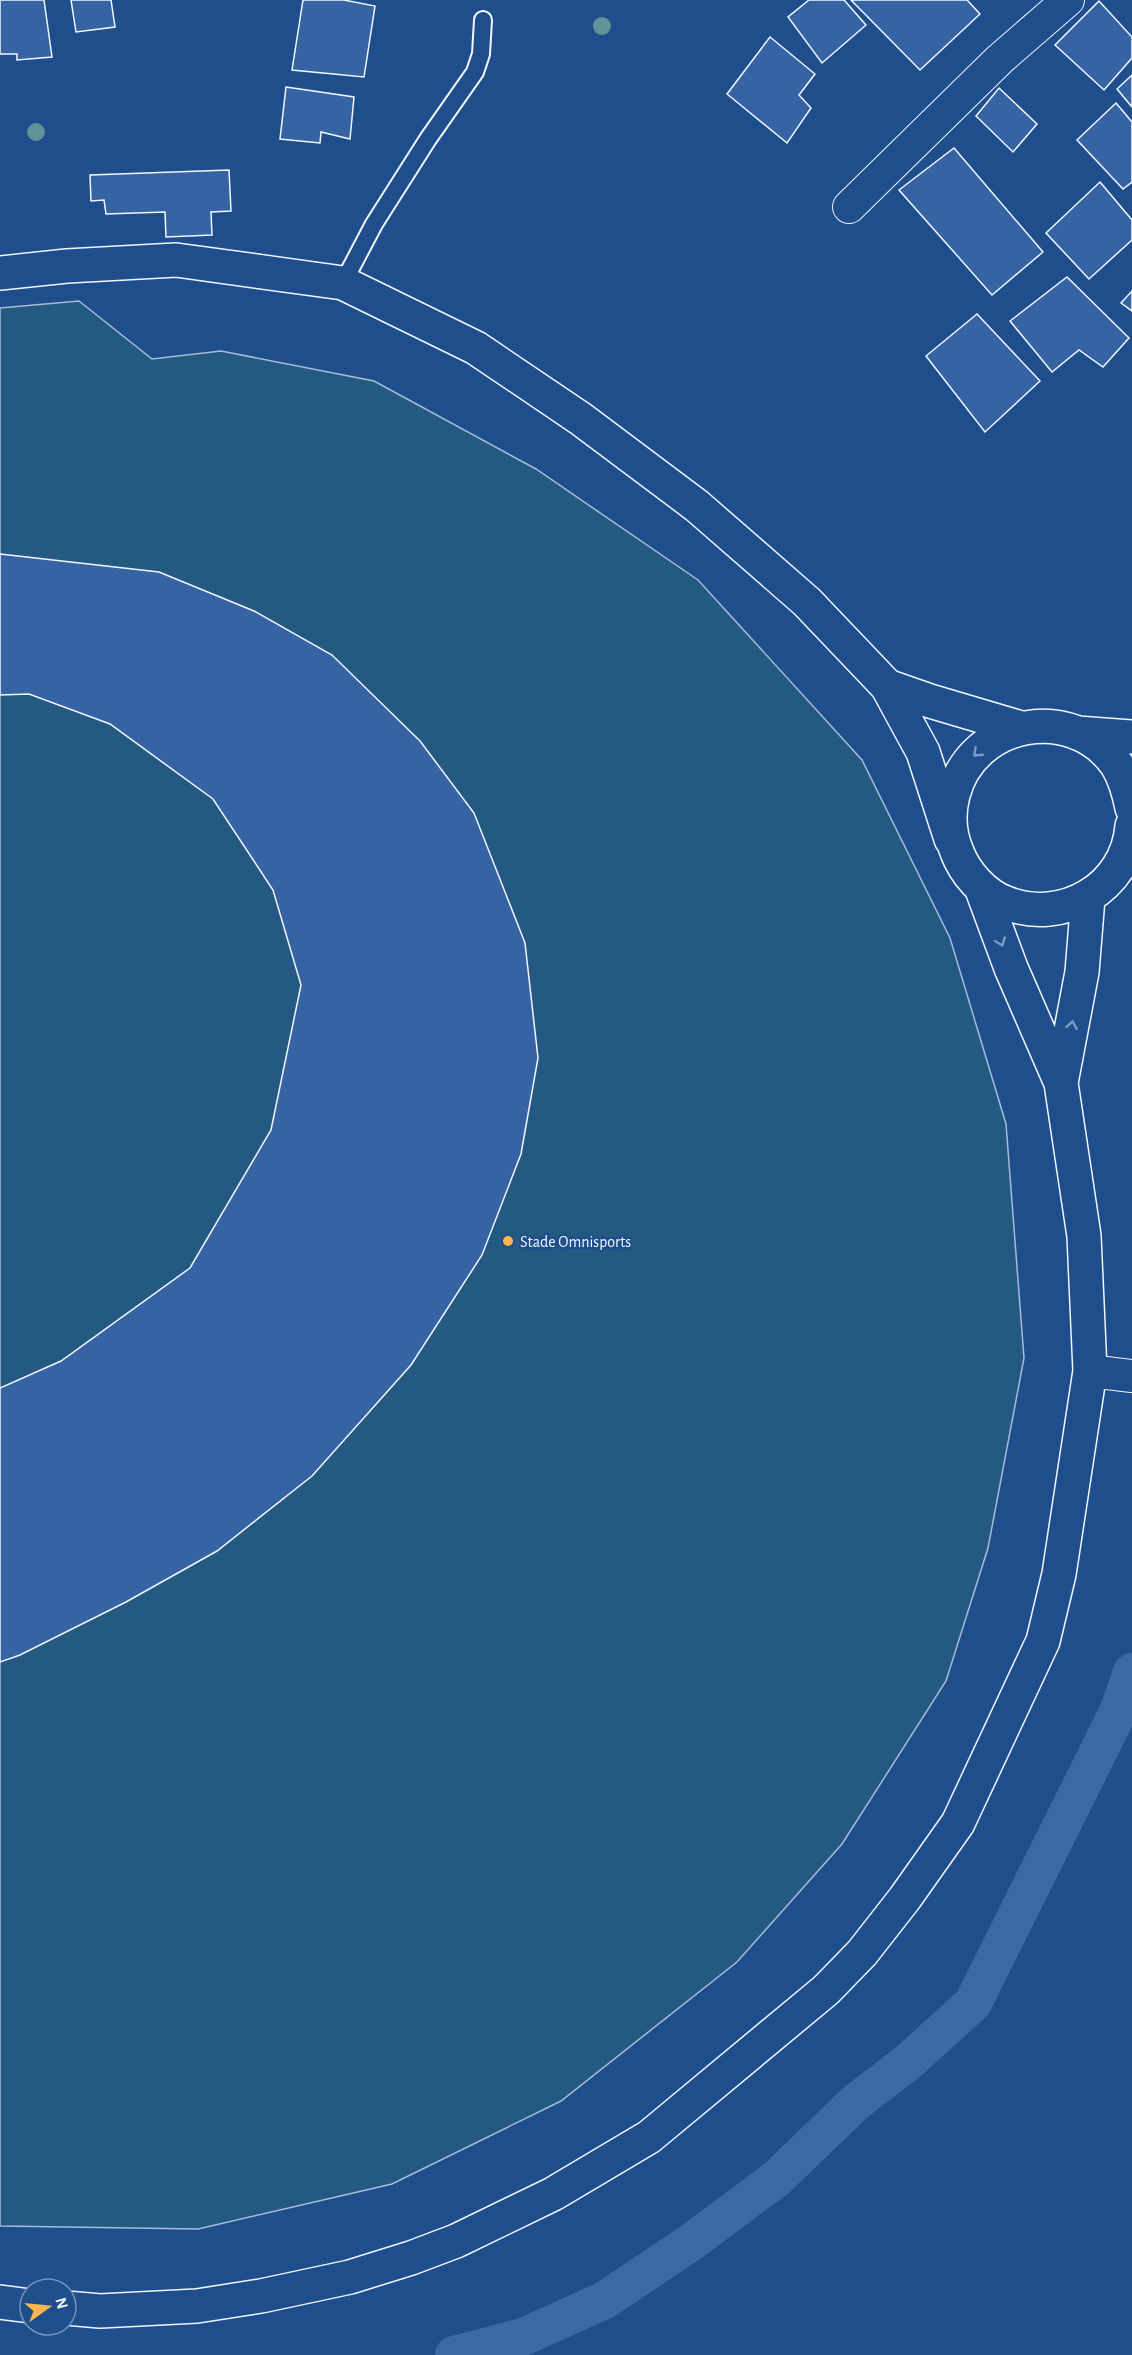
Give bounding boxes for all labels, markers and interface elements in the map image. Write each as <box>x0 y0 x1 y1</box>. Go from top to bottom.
one-way arrow <box>974 746 984 757</box>
one-way arrow <box>994 936 1007 947</box>
one-way arrow <box>1065 1021 1078 1031</box>
marker: Stade Omnisports <box>501 1234 515 1248</box>
place label: Stade Omnisports <box>520 1234 631 1250</box>
north arrow <box>18 2277 78 2337</box>
text: N <box>52 2296 71 2311</box>

